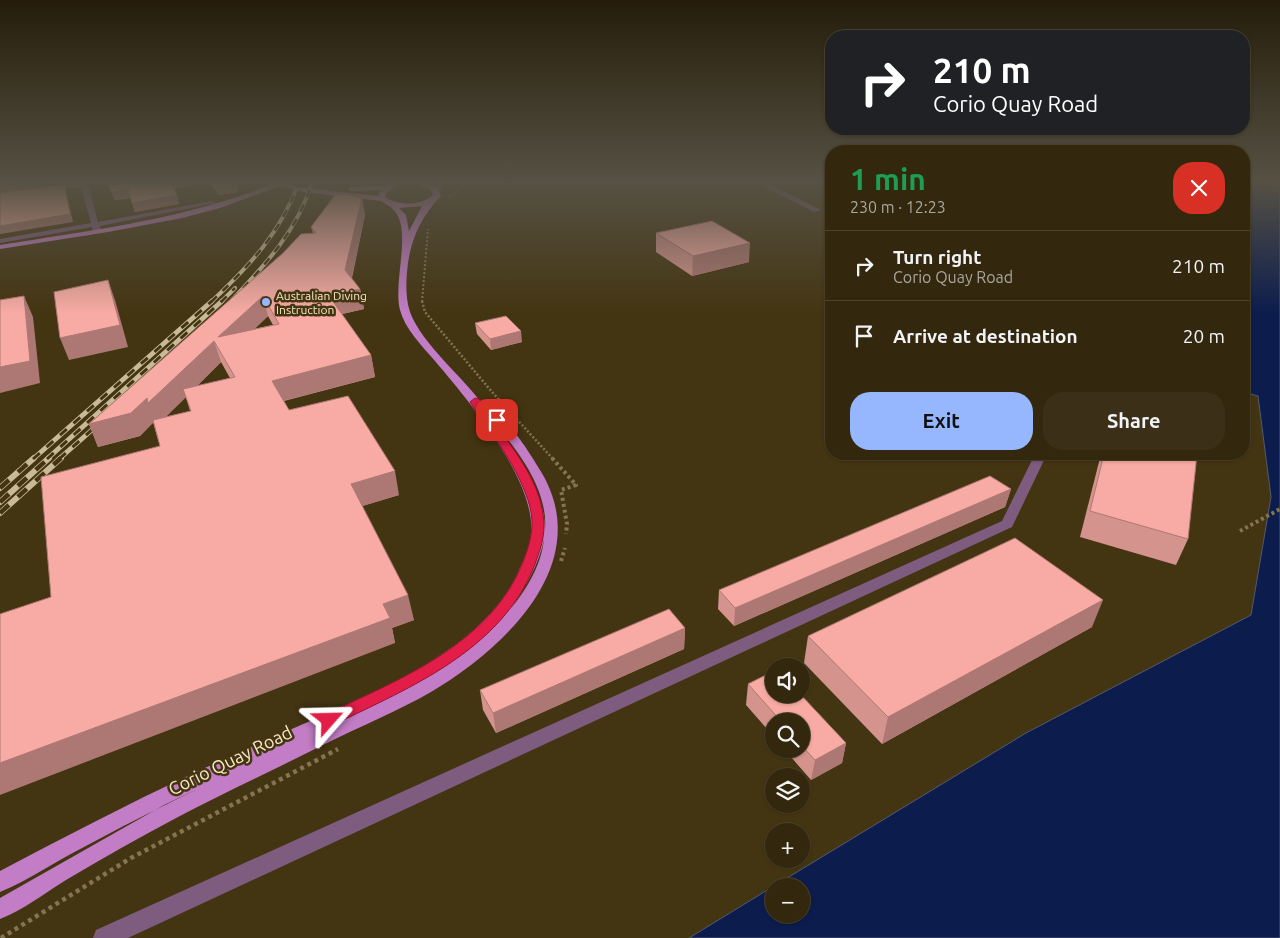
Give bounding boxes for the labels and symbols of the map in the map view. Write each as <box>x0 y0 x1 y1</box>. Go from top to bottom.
place label: Australian Diving Instruction <box>276 289 367 316</box>
marker: Australian Diving Instruction <box>260 296 272 308</box>
pin <box>476 399 518 441</box>
position arrow <box>302 693 354 745</box>
street label: Corio Quay Road <box>165 721 296 800</box>

